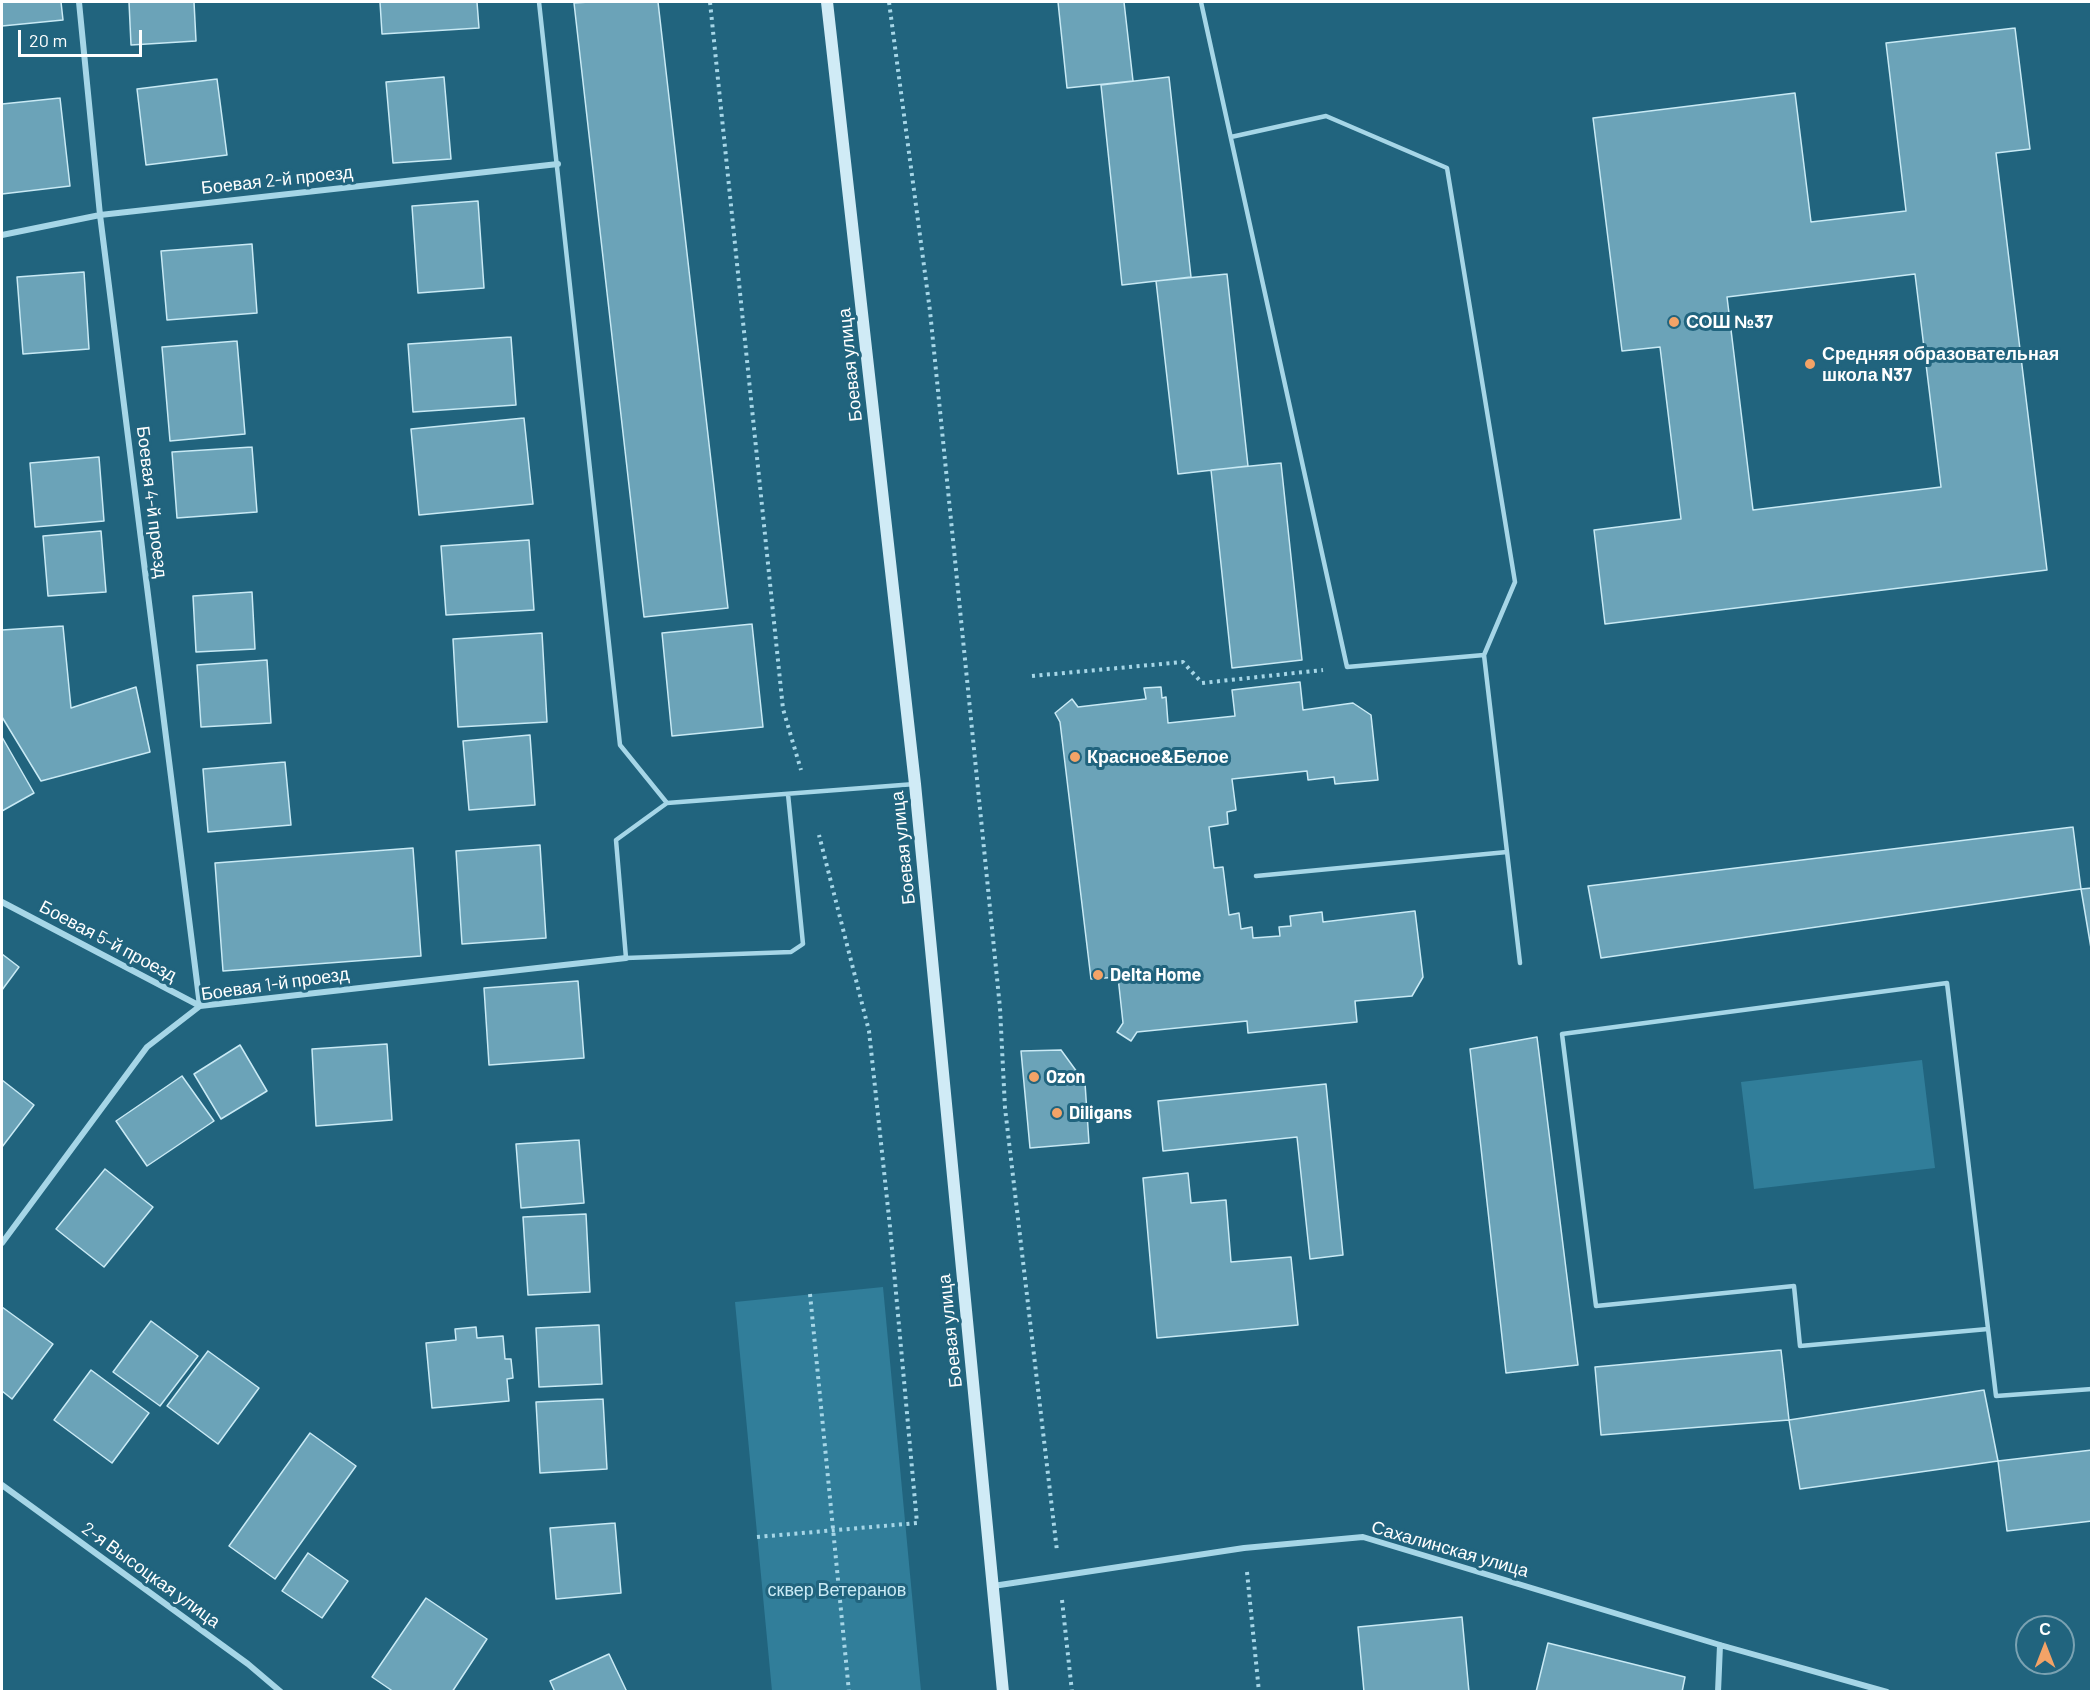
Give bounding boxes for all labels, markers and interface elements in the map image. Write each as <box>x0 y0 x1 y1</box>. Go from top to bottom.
scale bar <box>21 18 146 56</box>
text: 20 m <box>29 29 67 51</box>
street label: Боевая 2-й проезд <box>200 161 354 199</box>
street label: Боевая улица <box>833 307 867 423</box>
place label: СОШ №37 <box>1686 311 1773 333</box>
marker: СОШ №37 <box>1667 315 1681 329</box>
place label: Средняя образовательная школа N37 <box>1822 343 2059 386</box>
marker: Средняя образовательная школа N37 <box>1803 357 1817 371</box>
street label: Боевая 4-й проезд <box>132 425 172 579</box>
place label: Красное&Белое <box>1087 746 1229 768</box>
marker: Красное&Белое <box>1068 750 1082 764</box>
street label: Боевая улица <box>886 790 920 906</box>
street label: Боевая 5-й проезд <box>36 896 180 986</box>
street label: Боевая 1-й проезд <box>200 963 350 1005</box>
place label: Delta Home <box>1110 964 1201 986</box>
marker: Delta Home <box>1091 968 1105 982</box>
place label: Ozon <box>1046 1066 1085 1088</box>
marker: Ozon <box>1027 1070 1041 1084</box>
place label: Diligans <box>1069 1102 1132 1124</box>
marker: Diligans <box>1050 1106 1064 1120</box>
street label: Боевая улица <box>933 1273 967 1389</box>
street label: Сахалинская улица <box>1369 1516 1531 1582</box>
street label: 2-я Высоцкая улица <box>78 1518 224 1632</box>
park label: сквер Ветеранов <box>768 1579 906 1601</box>
north arrow <box>2015 1615 2075 1675</box>
text: С <box>2039 1619 2051 1638</box>

